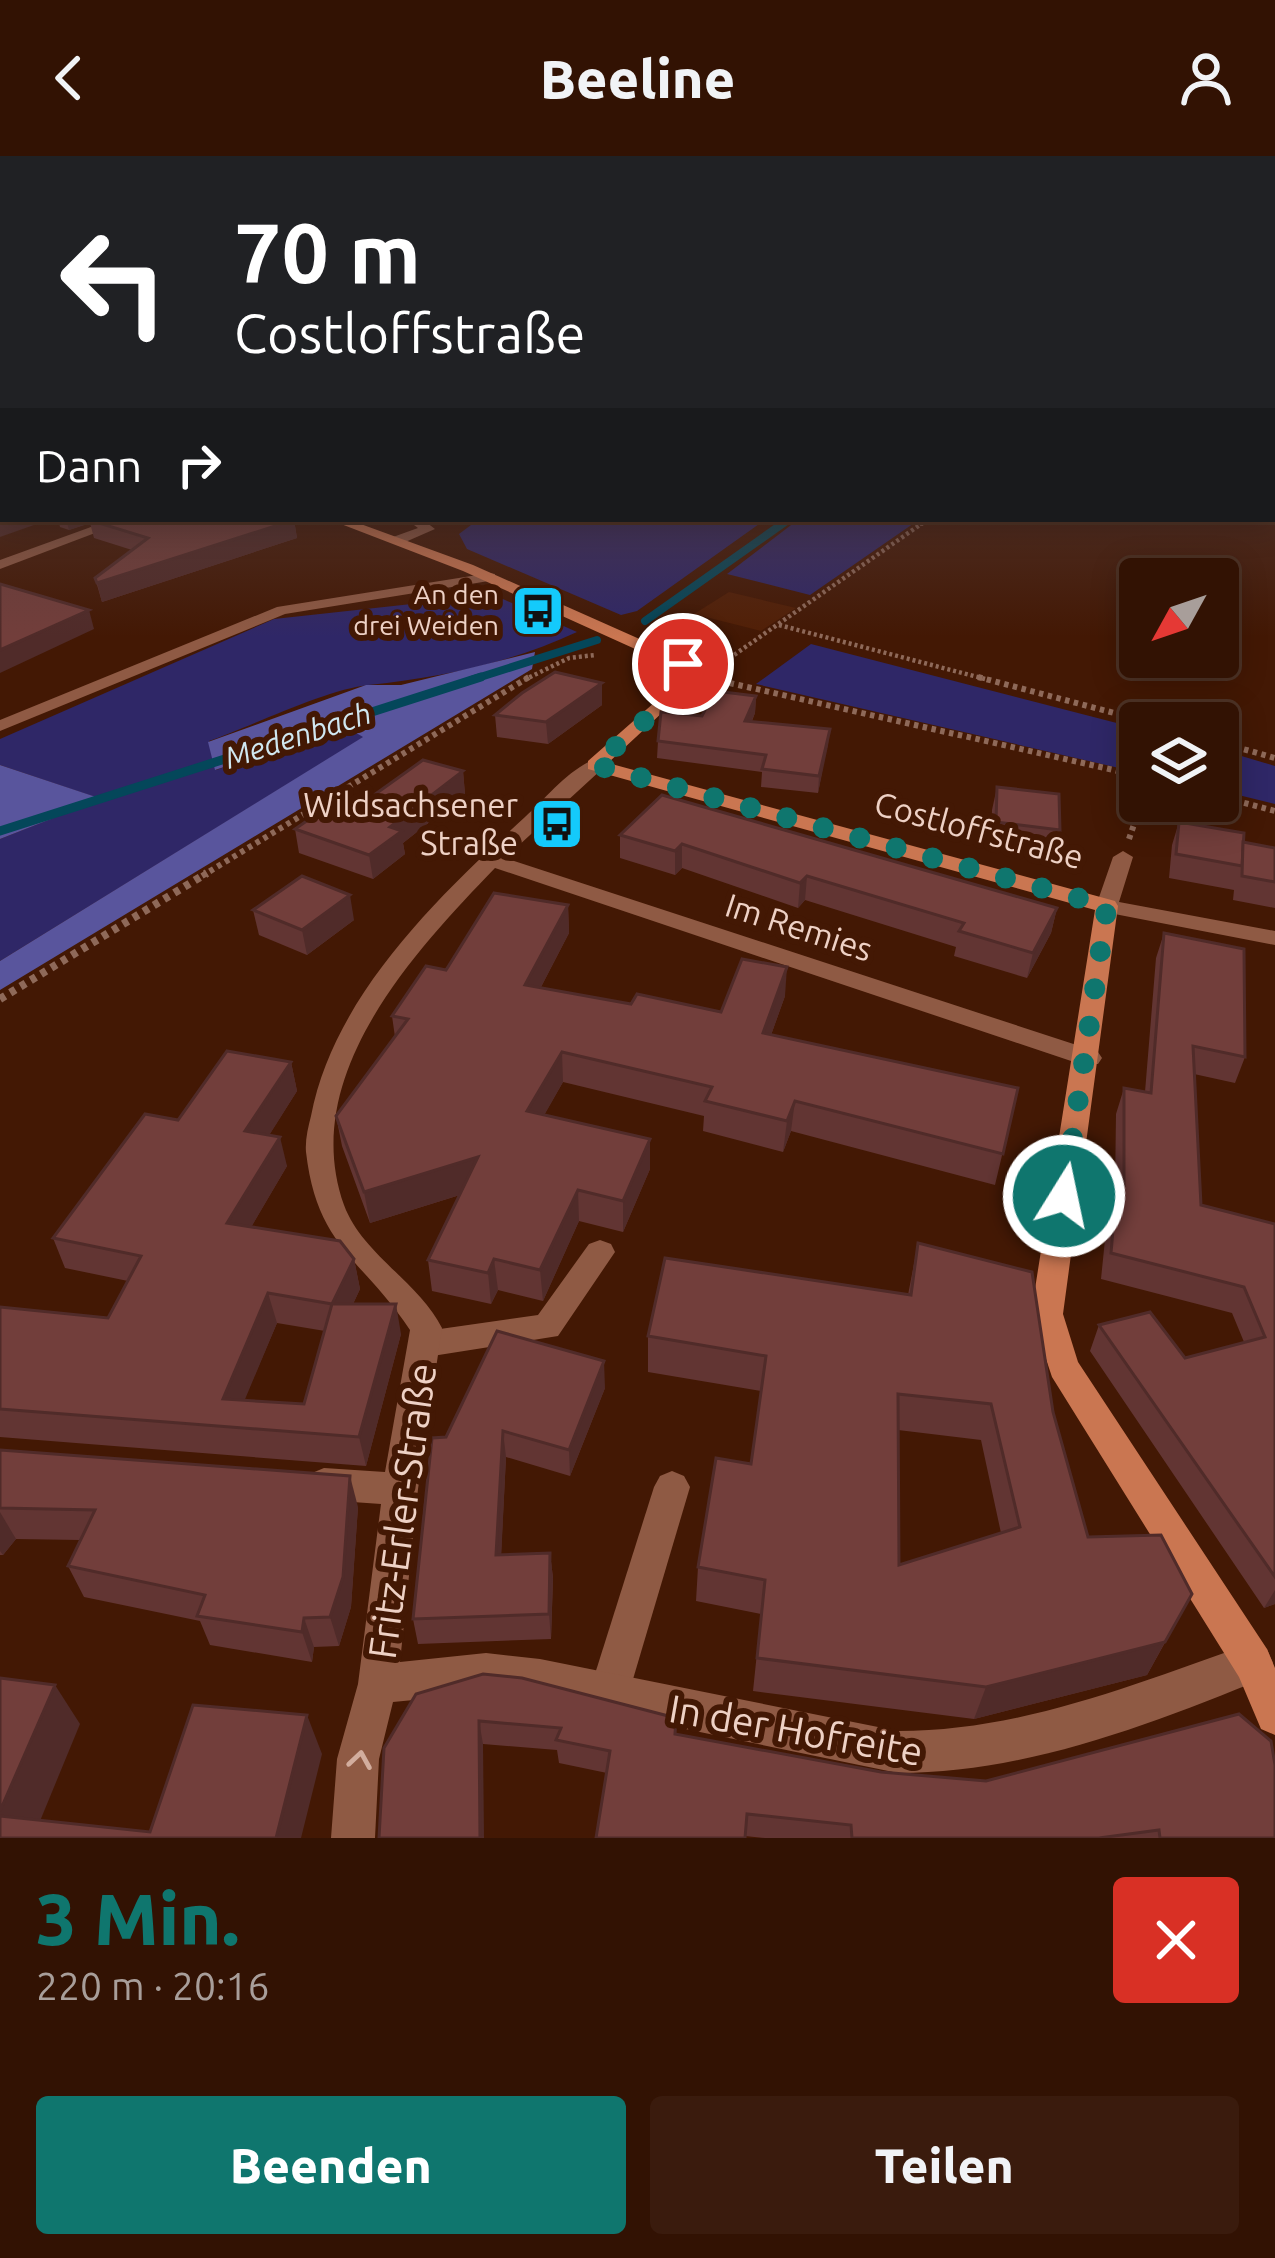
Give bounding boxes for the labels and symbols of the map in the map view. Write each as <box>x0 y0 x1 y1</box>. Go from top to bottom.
north arrow <box>1119 558 1239 678</box>
place label: An den drei Weiden <box>353 579 499 640</box>
bus stop icon: An den drei Weiden <box>510 583 566 639</box>
pin <box>632 613 734 715</box>
water label: Medenbach <box>220 695 375 775</box>
street label: Costloffstraße <box>871 784 1088 875</box>
place label: Wildsachsener Straße <box>303 786 518 861</box>
bus stop icon: Wildsachsener Straße <box>529 796 585 852</box>
street label: Im Remies <box>721 885 877 968</box>
position arrow <box>1001 1133 1127 1259</box>
street label: Fritz-Erler-Straße <box>359 1360 444 1661</box>
street label: In der Hofreite <box>666 1686 926 1773</box>
one-way arrow <box>346 1750 371 1770</box>

